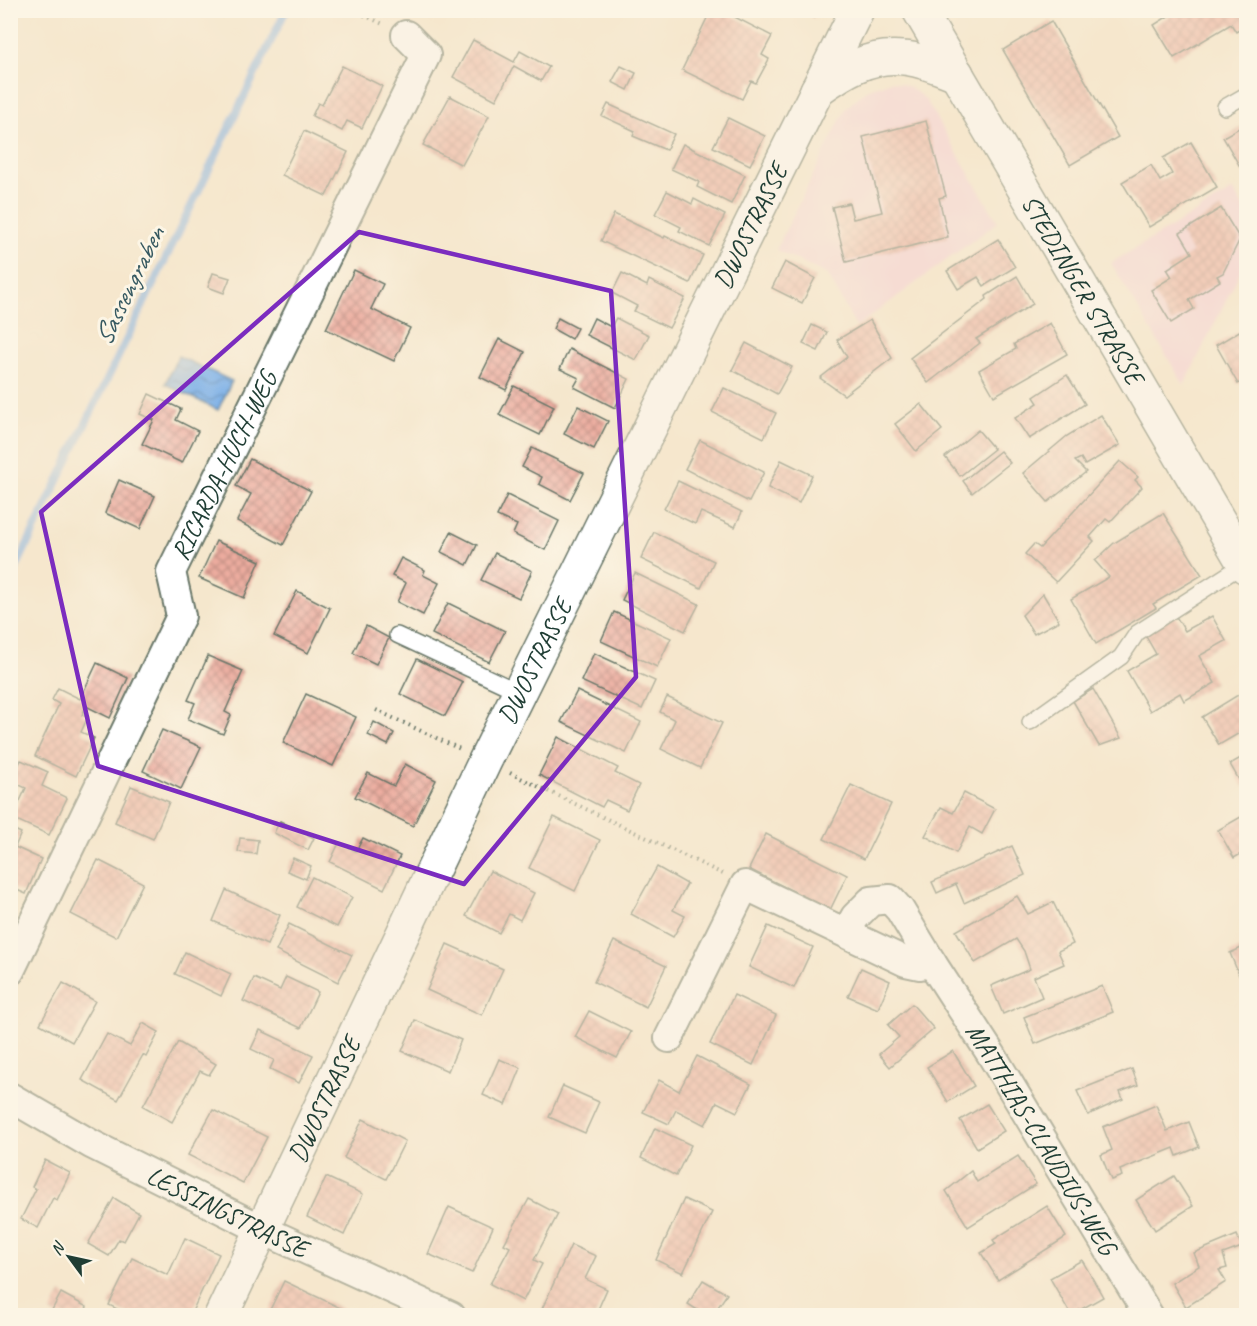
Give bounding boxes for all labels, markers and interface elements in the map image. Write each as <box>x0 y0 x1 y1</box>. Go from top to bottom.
street label: DWOSTRASSE <box>706 155 797 294</box>
street label: STEDINGER STRASSE <box>1014 189 1153 394</box>
water label: Sassengraben <box>86 220 173 351</box>
street label: RICARDA-HUCH-WEG <box>164 363 286 566</box>
street label: DWOSTRASSE <box>490 590 581 729</box>
street label: MATTHIAS-CLAUDIUS-WEG <box>958 1017 1126 1263</box>
street label: DWOSTRASSE <box>281 1028 370 1168</box>
street label: LESSINGSTRASSE <box>141 1159 316 1267</box>
north arrow <box>39 1227 99 1287</box>
text: N <box>46 1237 70 1259</box>

